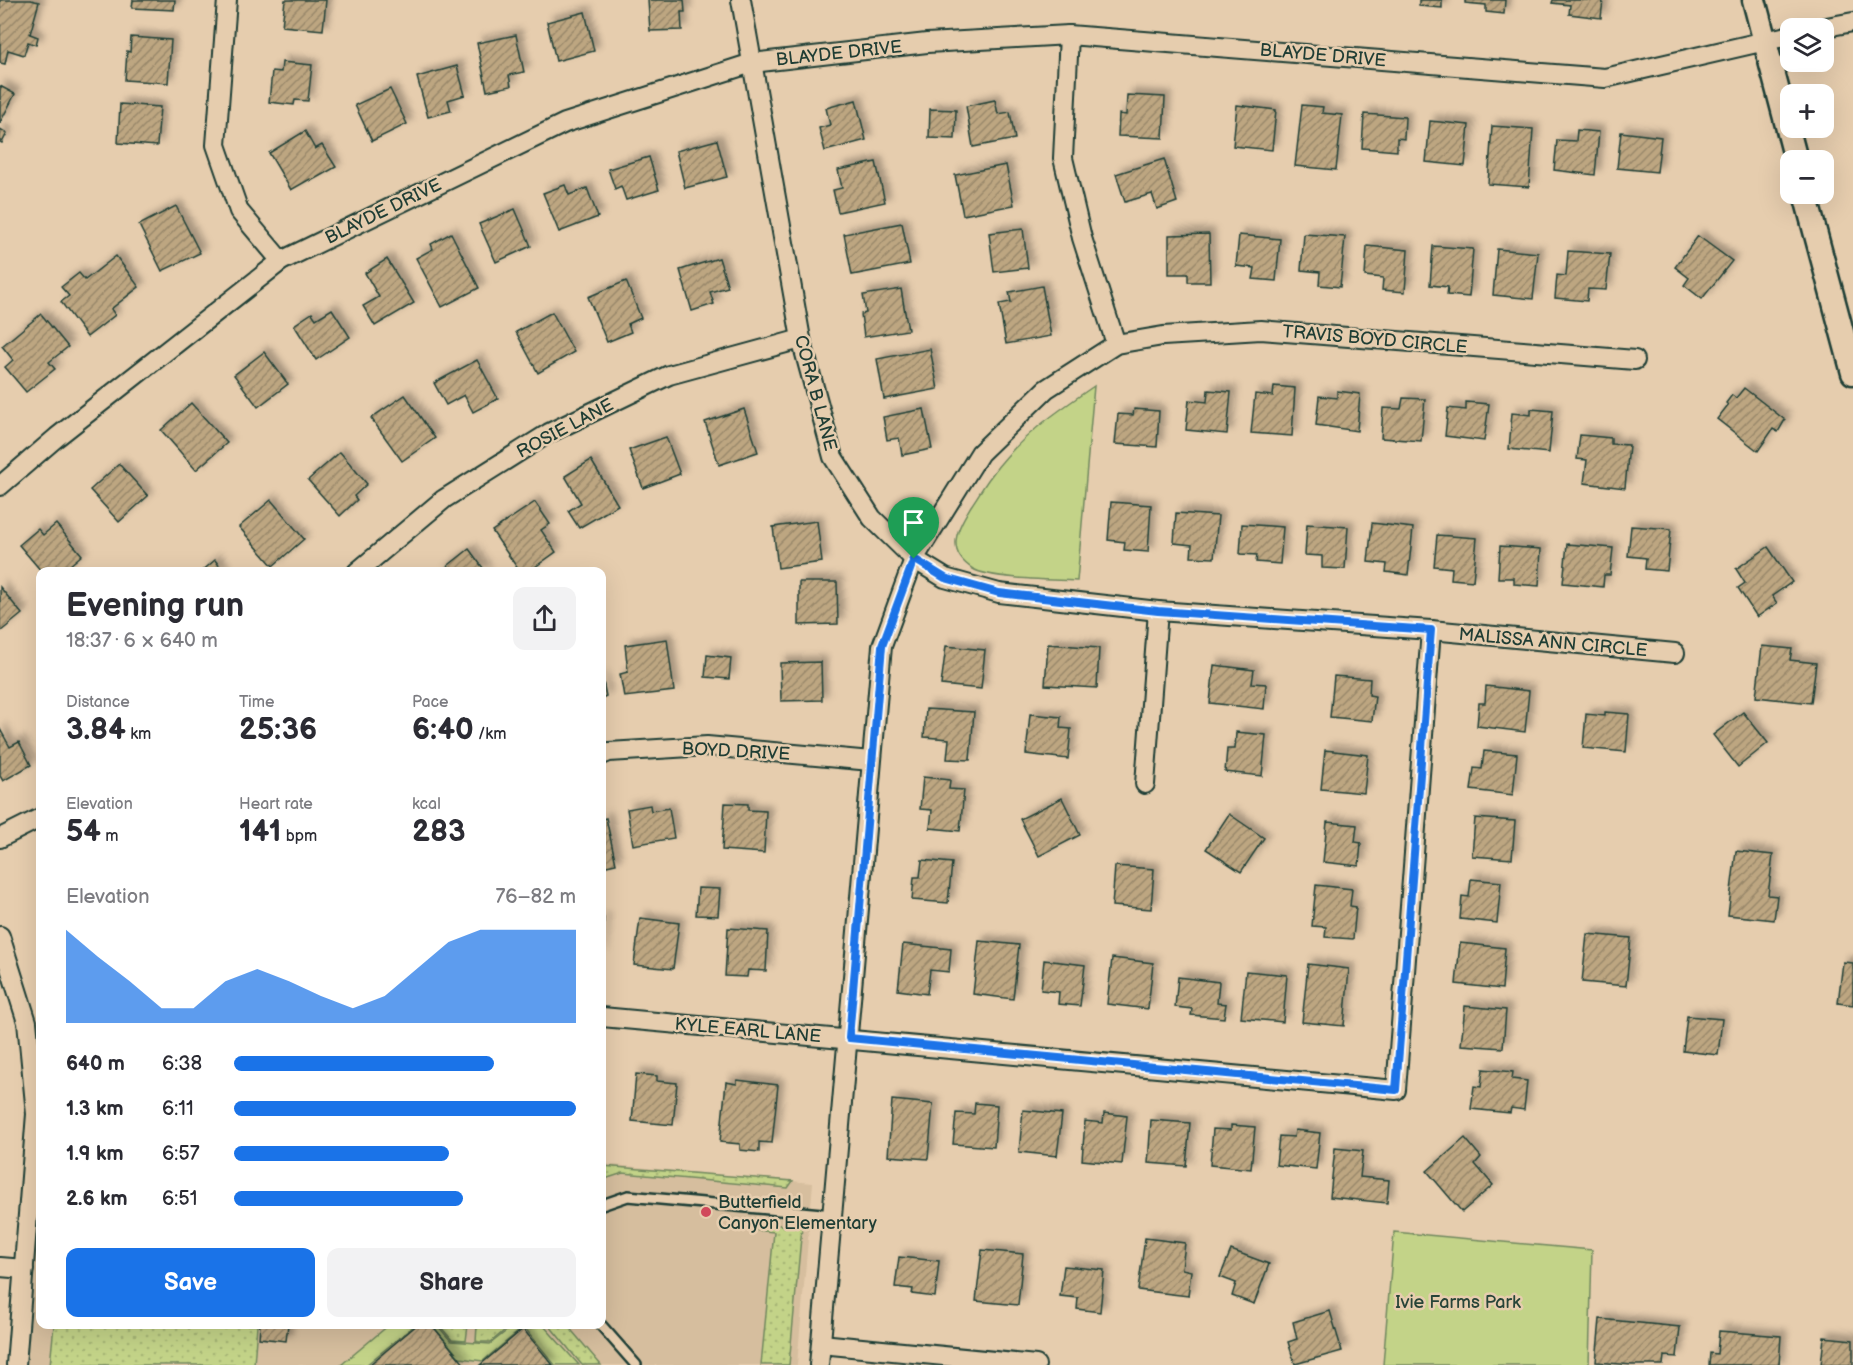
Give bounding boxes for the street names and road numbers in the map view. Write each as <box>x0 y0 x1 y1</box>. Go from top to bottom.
street label: BLAYDE DRIVE <box>775 36 903 71</box>
street label: BLAYDE DRIVE <box>1259 40 1387 71</box>
street label: BLAYDE DRIVE <box>322 174 445 249</box>
street label: TRAVIS BOYD CIRCLE <box>1282 321 1468 358</box>
street label: CORA B LANE <box>790 333 841 454</box>
street label: ROSIE LANE <box>513 394 617 463</box>
street label: MALISSA ANN CIRCLE <box>1458 624 1648 661</box>
street label: BOYD DRIVE <box>681 738 791 765</box>
street label: KYLE EARL LANE <box>674 1014 822 1047</box>

